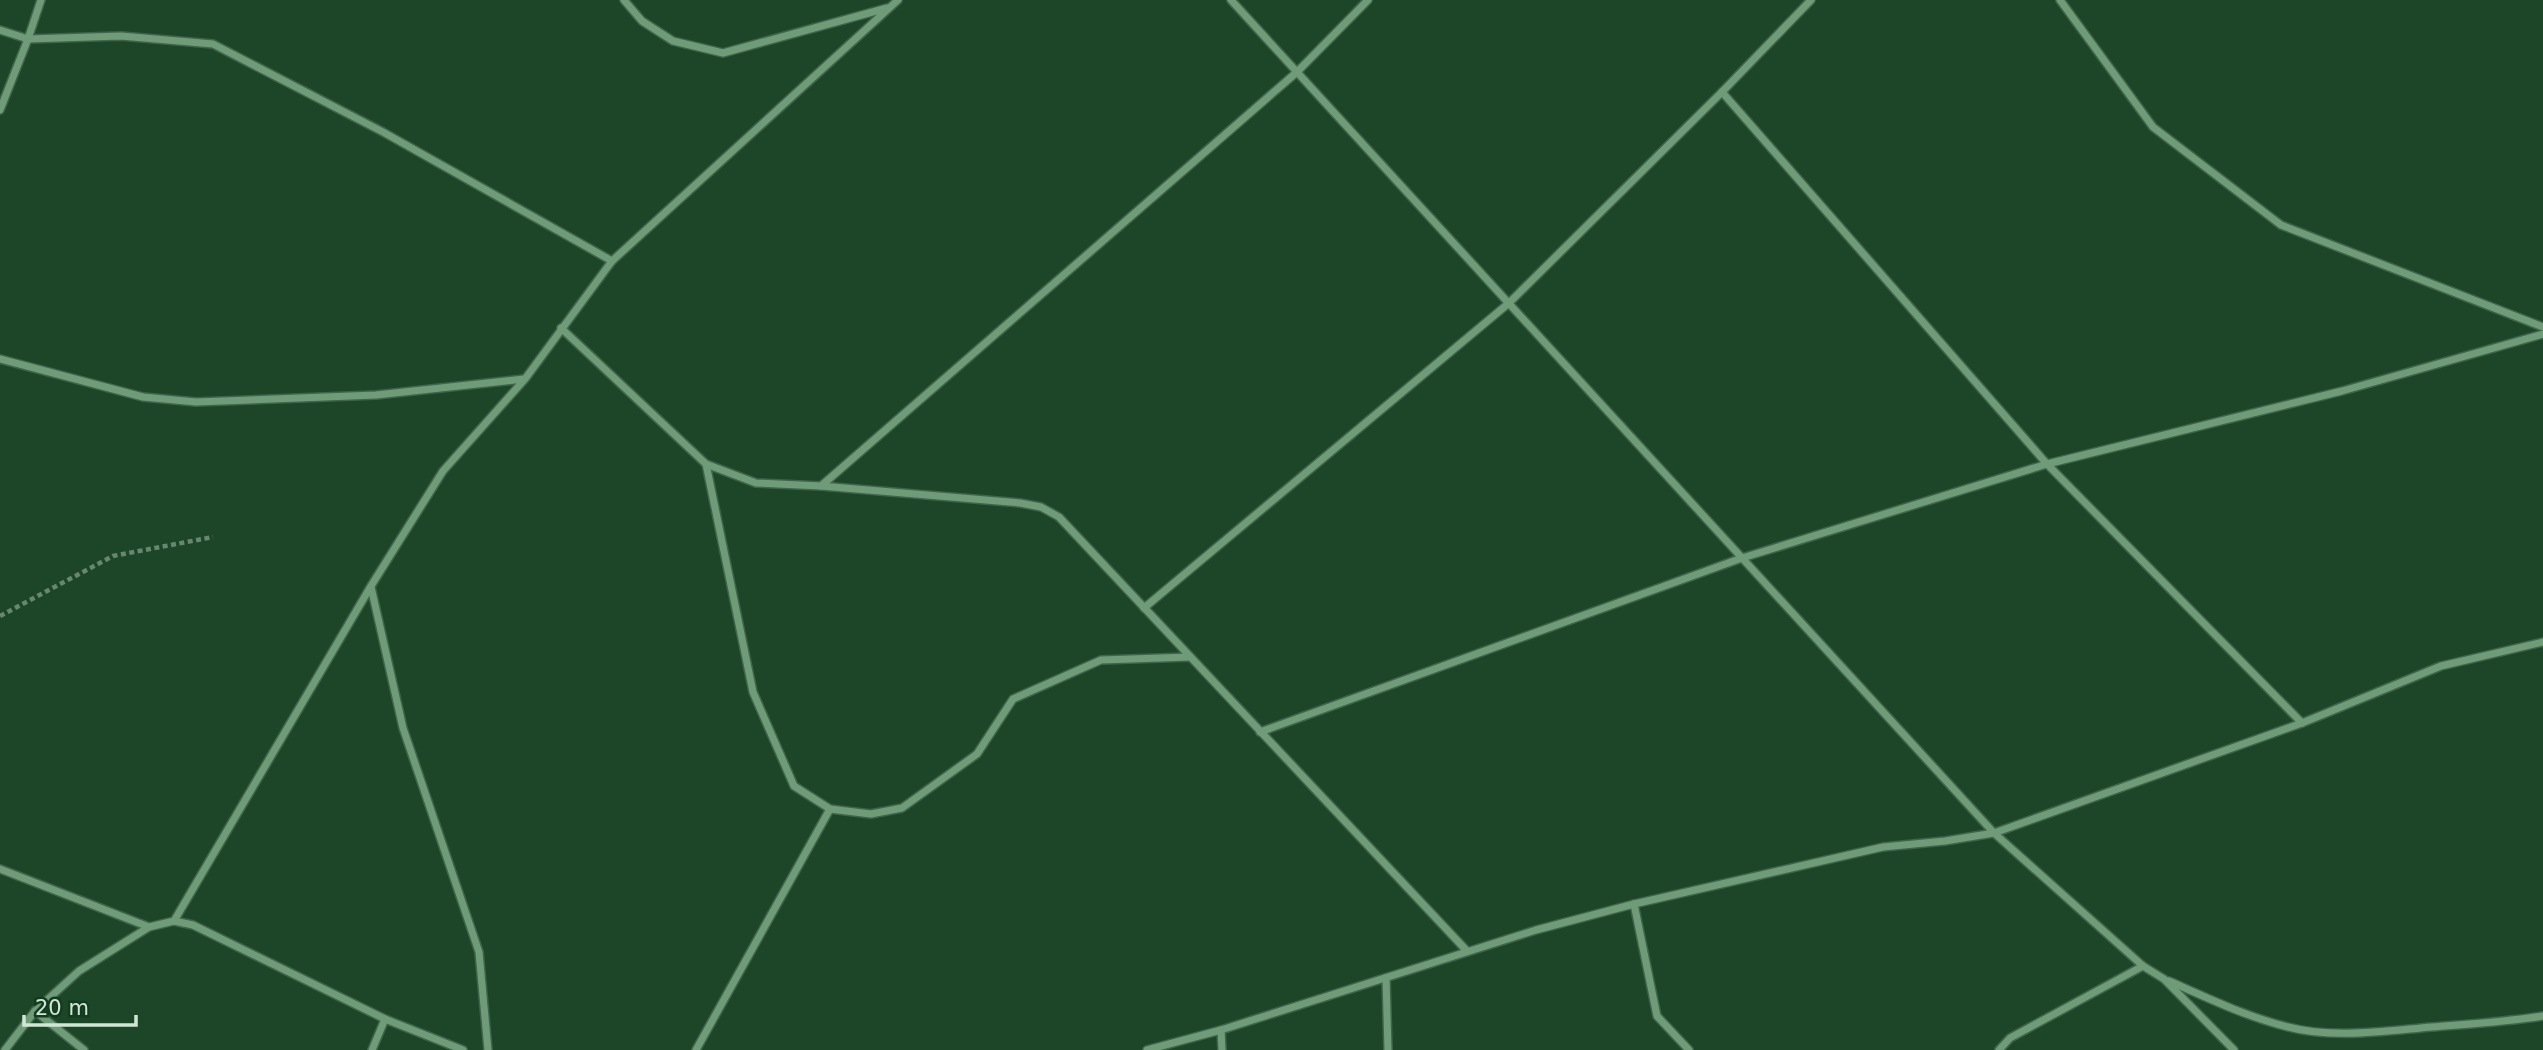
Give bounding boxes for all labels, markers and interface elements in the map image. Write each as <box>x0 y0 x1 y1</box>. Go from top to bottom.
scale bar <box>24 984 136 1028</box>
text: 20 m <box>35 996 89 1020</box>

